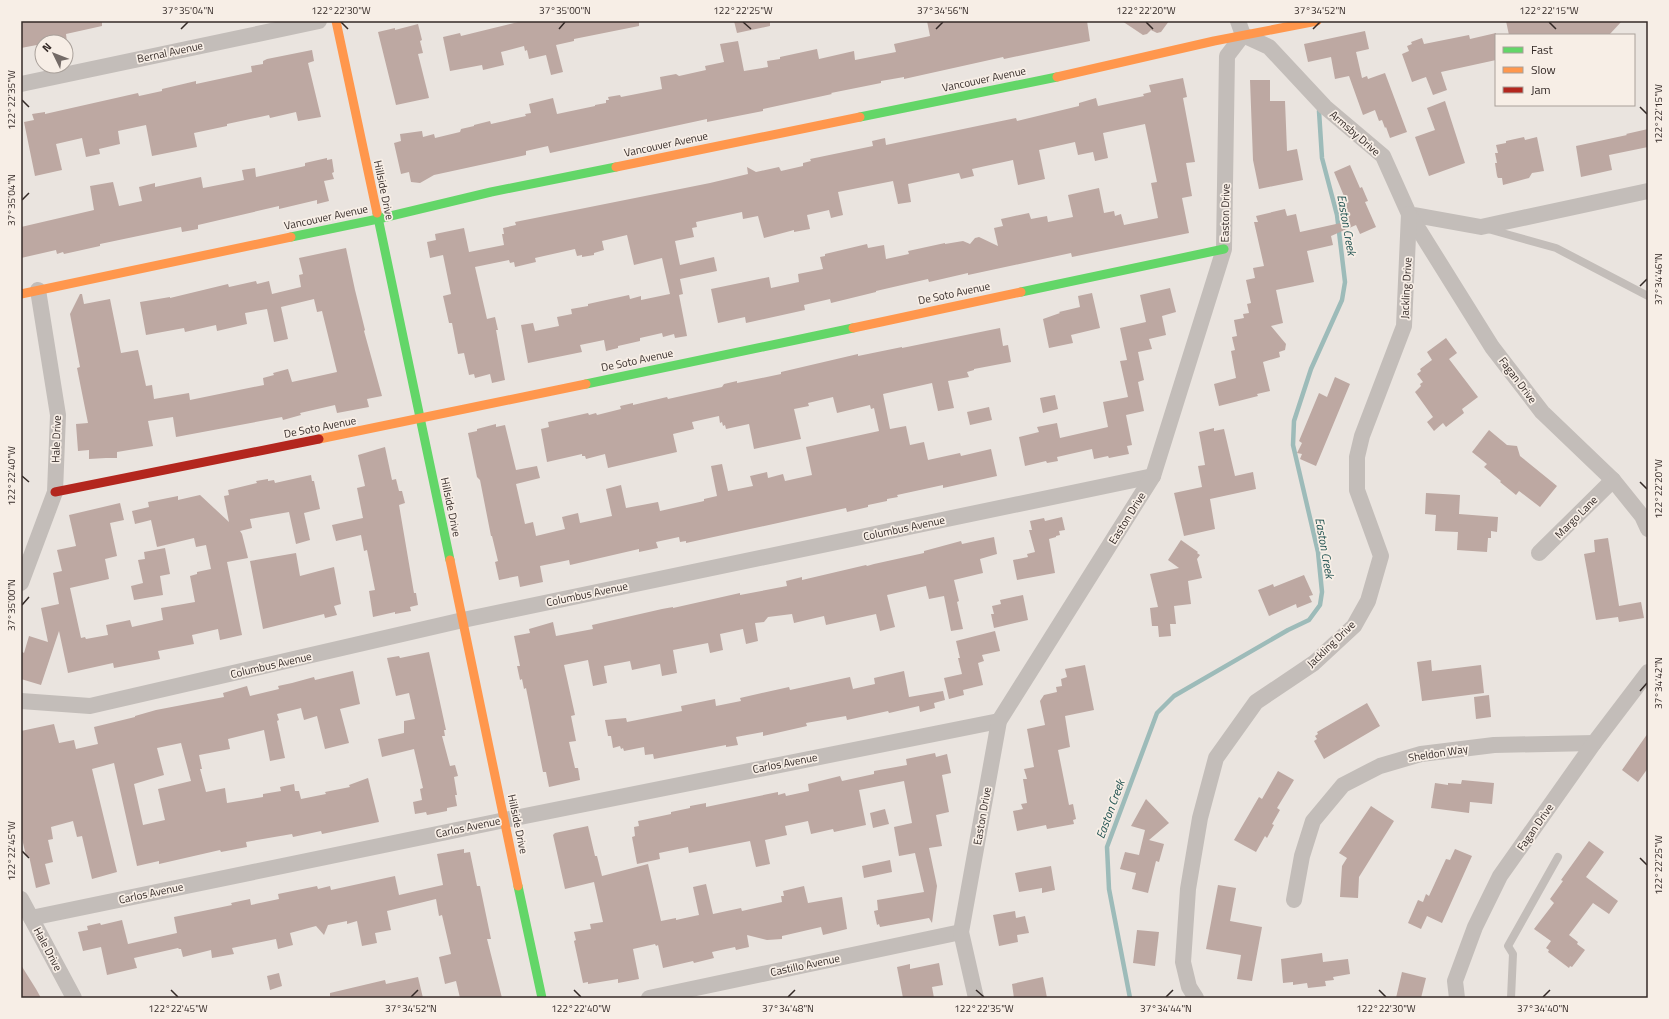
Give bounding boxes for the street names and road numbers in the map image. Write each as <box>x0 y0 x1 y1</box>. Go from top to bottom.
street label: Bernal Avenue <box>136 37 205 67</box>
street label: Vancouver Avenue <box>941 62 1028 96</box>
street label: Armsby Drive <box>1326 107 1384 160</box>
street label: Vancouver Avenue <box>623 127 710 161</box>
street label: Hillside Drive <box>370 159 398 222</box>
street label: Easton Drive <box>1216 183 1234 243</box>
street label: Vancouver Avenue <box>283 200 370 234</box>
street label: Jackling Drive <box>1396 256 1416 319</box>
street label: De Soto Avenue <box>916 277 992 308</box>
street label: De Soto Avenue <box>599 344 675 375</box>
street label: Fagan Drive <box>1495 353 1541 407</box>
street label: De Soto Avenue <box>282 412 358 442</box>
street label: Hale Drive <box>47 415 65 463</box>
street label: Hillside Drive <box>437 476 465 539</box>
street label: Easton Drive <box>1105 488 1150 547</box>
street label: Margo Lane <box>1551 492 1601 542</box>
street label: Columbus Avenue <box>862 511 947 544</box>
street label: Columbus Avenue <box>545 577 630 610</box>
street label: Jackling Drive <box>1303 616 1359 671</box>
street label: Columbus Avenue <box>229 648 314 682</box>
street label: Sheldon Way <box>1407 740 1470 766</box>
street label: Carlos Avenue <box>751 749 819 777</box>
street label: Easton Drive <box>969 785 995 846</box>
street label: Hillside Drive <box>504 793 532 856</box>
street label: Fagan Drive <box>1513 800 1557 854</box>
street label: Carlos Avenue <box>434 812 502 842</box>
street label: Carlos Avenue <box>117 878 185 908</box>
street label: Hale Drive <box>30 924 66 974</box>
street label: Castillo Avenue <box>769 950 842 980</box>

